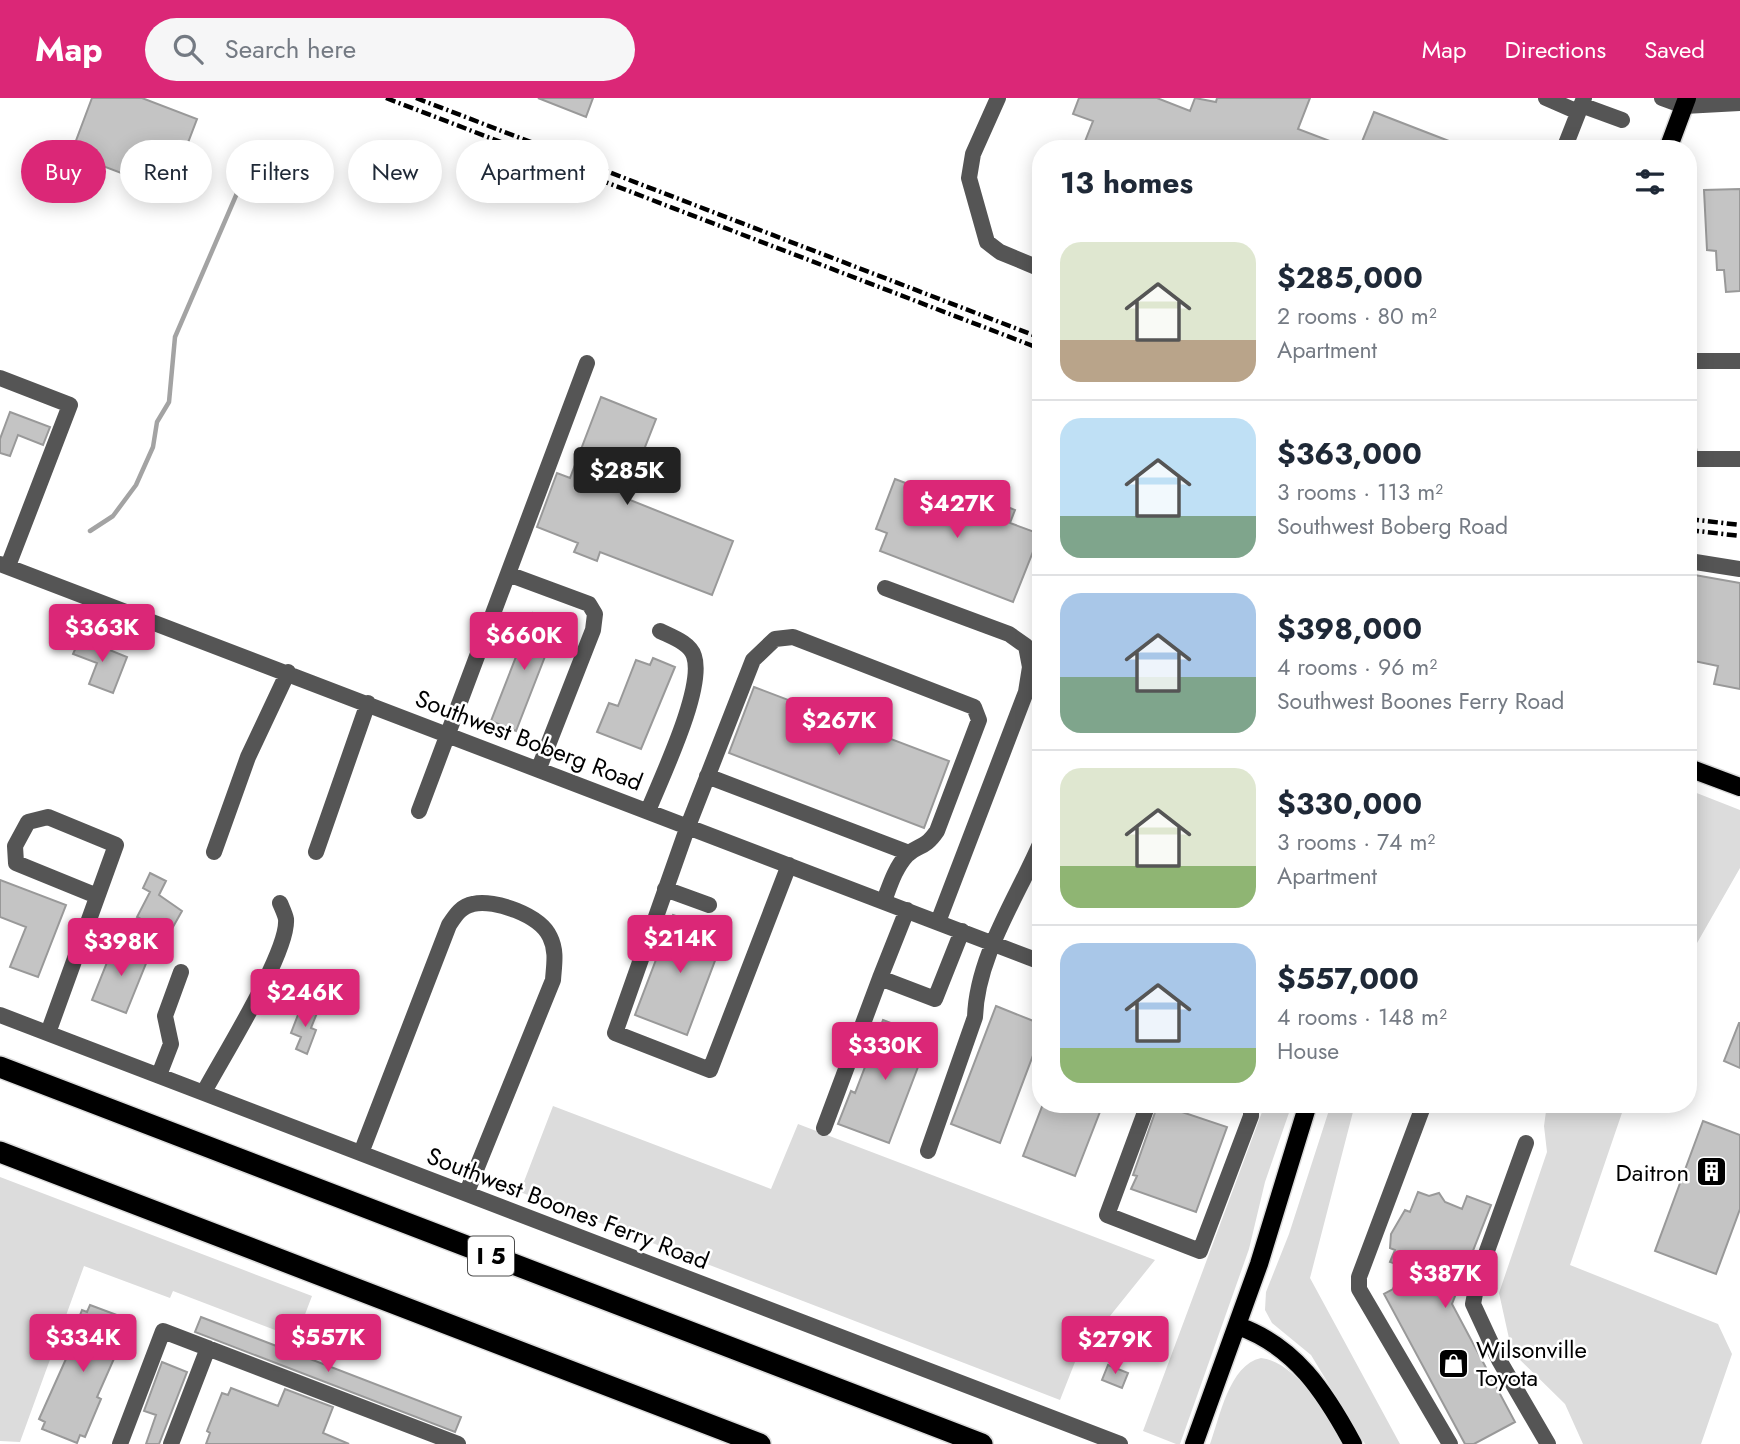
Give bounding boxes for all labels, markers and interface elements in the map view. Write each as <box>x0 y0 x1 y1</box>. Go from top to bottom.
search box <box>145 18 635 81</box>
text: Map <box>35 26 103 73</box>
icon: search <box>169 30 207 68</box>
text: Search here <box>225 30 356 68</box>
text: Map <box>1422 32 1467 67</box>
text: Directions <box>1505 32 1606 67</box>
text: Saved <box>1644 32 1705 67</box>
chip: Buy <box>21 140 106 203</box>
chip: Rent <box>120 140 212 203</box>
chip: Filters <box>226 140 334 203</box>
chip: New <box>348 140 442 203</box>
chip: Apartment <box>456 140 609 203</box>
text: 13 homes <box>1060 161 1193 204</box>
icon: filters <box>1631 163 1669 201</box>
text: $285,000 <box>1277 256 1423 299</box>
icon: home <box>1116 270 1200 354</box>
text: 2 rooms · 80 m² <box>1277 299 1437 333</box>
text: Apartment <box>1277 333 1377 367</box>
text: $363,000 <box>1277 432 1422 475</box>
icon: home <box>1116 446 1200 530</box>
pin: $285K <box>578 448 676 507</box>
text: $285K <box>590 453 664 487</box>
text: 3 rooms · 113 m² <box>1277 475 1443 509</box>
pin: $427K <box>908 480 1006 540</box>
text: $427K <box>919 486 995 520</box>
text: Southwest Boberg Road <box>1277 509 1508 543</box>
pin: $363K <box>53 604 151 664</box>
text: $398,000 <box>1277 607 1422 650</box>
text: $363K <box>65 610 139 644</box>
pin: $660K <box>475 612 573 672</box>
text: $660K <box>486 618 562 652</box>
icon: home <box>1116 621 1200 705</box>
text: 4 rooms · 96 m² <box>1277 650 1437 684</box>
street label: Southwest Boberg Road <box>410 680 648 800</box>
text: Southwest Boones Ferry Road <box>1277 684 1564 718</box>
pin: $267K <box>790 698 888 757</box>
text: $267K <box>802 703 876 737</box>
text: $330,000 <box>1277 782 1422 825</box>
icon: home <box>1116 796 1200 880</box>
text: 3 rooms · 74 m² <box>1277 825 1435 859</box>
text: Apartment <box>1277 859 1377 893</box>
pin: $214K <box>631 916 729 975</box>
pin: $398K <box>72 918 170 978</box>
text: $214K <box>643 921 717 955</box>
text: $398K <box>84 924 158 958</box>
text: $557,000 <box>1277 957 1419 1000</box>
pin: $246K <box>256 970 354 1029</box>
icon: home <box>1116 971 1200 1055</box>
text: $246K <box>267 975 343 1009</box>
text: 4 rooms · 148 m² <box>1277 1000 1447 1034</box>
pin: $330K <box>836 1023 934 1082</box>
text: $330K <box>848 1028 922 1062</box>
text: House <box>1277 1034 1339 1068</box>
street label: Southwest Boones Ferry Road <box>422 1138 714 1278</box>
place label: Daitron <box>1616 1155 1689 1190</box>
building icon: Daitron <box>1695 1155 1729 1189</box>
road number: I 5 <box>468 1236 514 1275</box>
pin: $387K <box>1396 1250 1494 1310</box>
text: $387K <box>1409 1256 1481 1290</box>
pin: $334K <box>34 1314 132 1374</box>
pin: $557K <box>279 1314 377 1374</box>
pin: $279K <box>1066 1316 1164 1376</box>
text: $334K <box>45 1320 121 1354</box>
text: $557K <box>291 1320 365 1354</box>
text: $279K <box>1078 1322 1152 1356</box>
place label: Wilsonville Toyota <box>1476 1332 1587 1395</box>
shop icon: Wilsonville Toyota <box>1436 1346 1470 1380</box>

